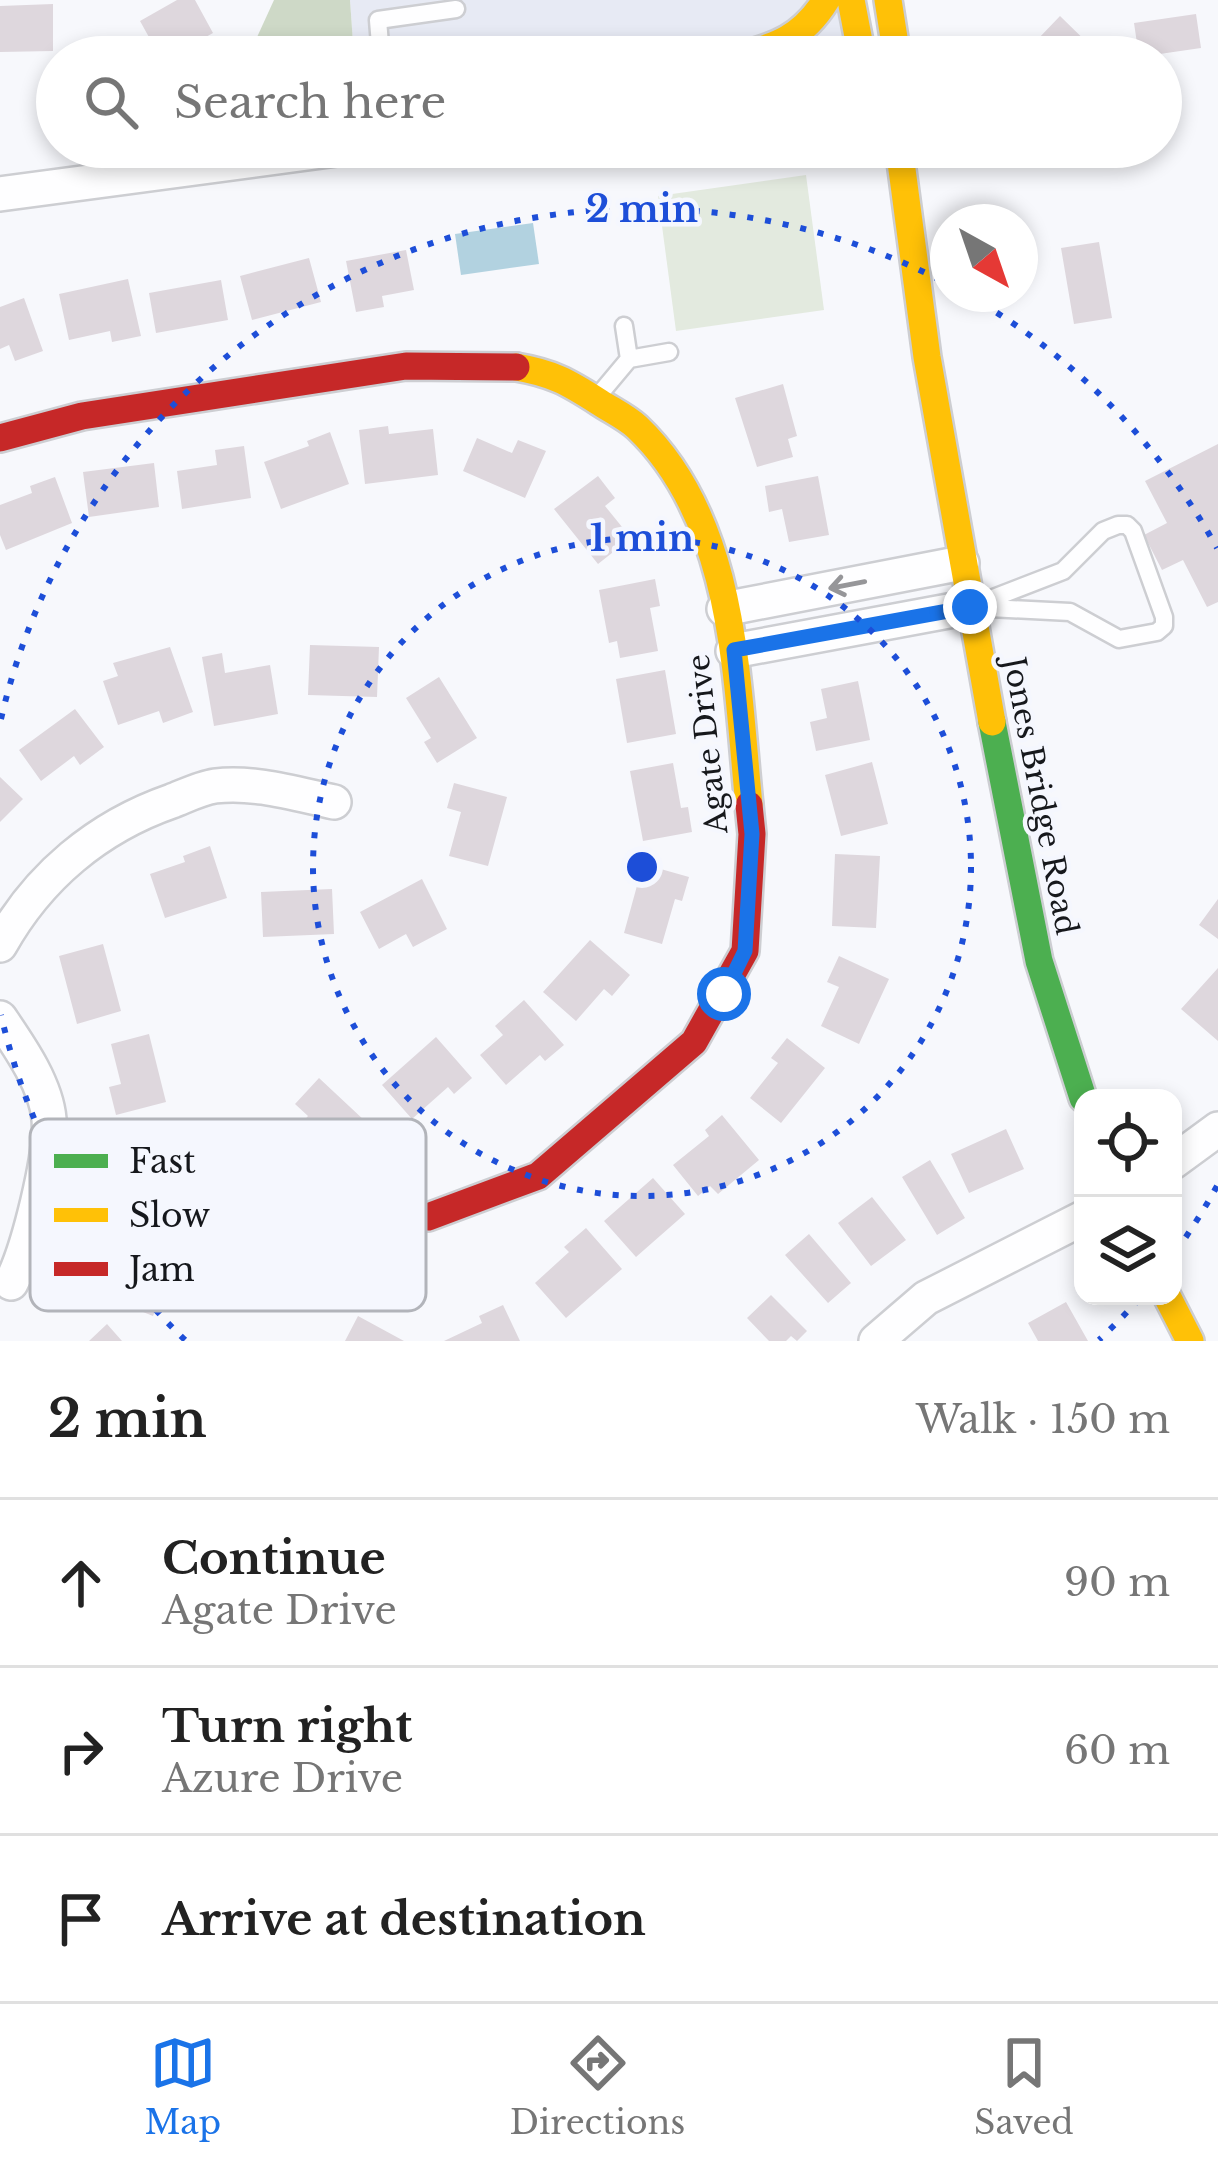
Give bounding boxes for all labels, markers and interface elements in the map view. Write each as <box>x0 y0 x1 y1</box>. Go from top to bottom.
search box <box>36 36 1182 168</box>
icon: search <box>78 69 144 135</box>
text: Search here <box>174 74 446 130</box>
text: 2 min <box>586 187 698 232</box>
north arrow <box>930 204 1038 312</box>
text: 1 min <box>590 516 694 561</box>
one-way arrow <box>828 575 867 597</box>
route end <box>943 580 997 634</box>
street label: Jones Bridge Road <box>995 650 1086 938</box>
street label: Agate Drive <box>680 652 735 837</box>
centre of rings <box>621 846 663 888</box>
route start <box>697 967 751 1021</box>
map controls <box>1074 1089 1182 1305</box>
button: locate <box>1074 1089 1182 1197</box>
legend <box>30 1119 426 1311</box>
text: Fast <box>129 1141 196 1182</box>
text: Slow <box>129 1195 210 1236</box>
button: layers <box>1074 1197 1182 1305</box>
text: Jam <box>125 1249 195 1290</box>
text: 2 min <box>48 1388 207 1451</box>
text: Walk · 150 m <box>916 1395 1170 1444</box>
text: Continue <box>162 1530 386 1586</box>
icon: ahead <box>48 1550 114 1616</box>
text: 90 m <box>1064 1558 1170 1607</box>
text: Agate Drive <box>162 1586 397 1635</box>
text: Turn right <box>162 1698 412 1754</box>
icon: right <box>48 1718 114 1784</box>
text: 60 m <box>1064 1726 1170 1775</box>
text: Azure Drive <box>162 1754 403 1803</box>
icon: arrive <box>48 1886 114 1952</box>
text: Arrive at destination <box>162 1891 646 1947</box>
tab: Map <box>144 2030 221 2143</box>
tab: Directions <box>510 2030 685 2143</box>
tab: Saved <box>974 2030 1074 2143</box>

